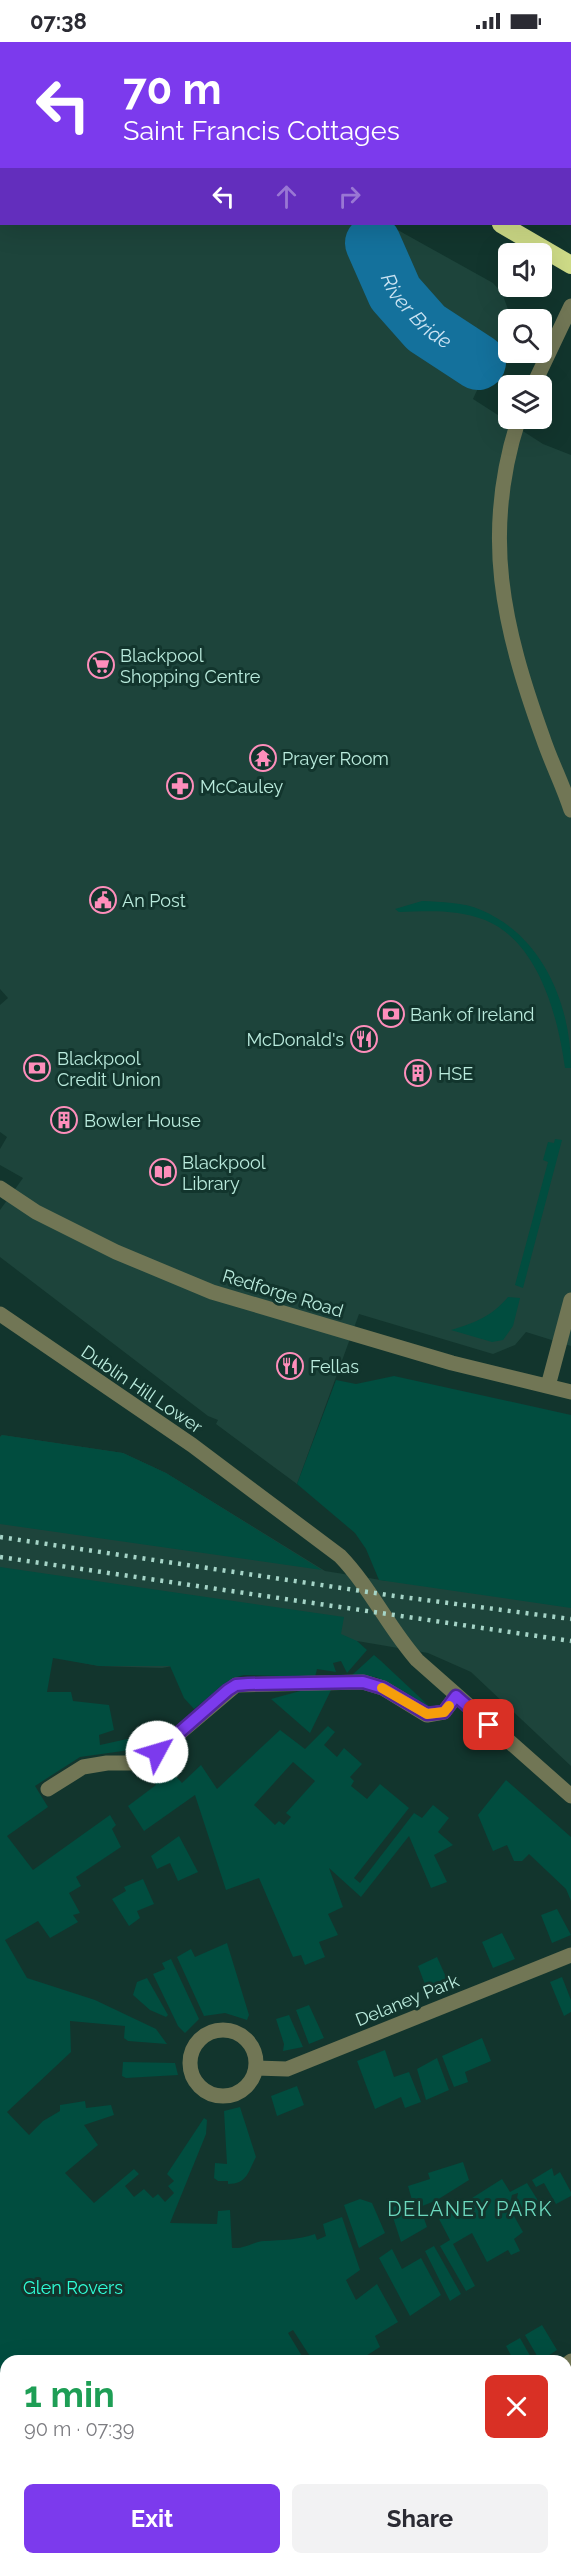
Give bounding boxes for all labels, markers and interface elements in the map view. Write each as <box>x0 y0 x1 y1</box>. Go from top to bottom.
text: 07:38 <box>30 8 87 34</box>
text: 70 m <box>123 65 222 114</box>
icon: left <box>24 66 102 144</box>
text: Saint Francis Cottages <box>123 115 400 146</box>
icon: left <box>207 180 240 213</box>
icon: ahead <box>270 180 303 213</box>
icon: right <box>333 180 366 213</box>
map controls <box>498 243 552 429</box>
button: sound <box>498 243 552 297</box>
water label: River Bride <box>376 270 456 354</box>
button: search <box>498 309 552 363</box>
button: layers <box>498 375 552 429</box>
place label: Blackpool Shopping Centre <box>120 645 261 687</box>
supermarket icon: Blackpool Shopping Centre <box>86 650 116 680</box>
temple icon: Prayer Room <box>248 743 278 773</box>
place label: Prayer Room <box>282 748 389 769</box>
pharmacy icon: McCauley <box>165 771 195 801</box>
place label: McCauley <box>200 776 283 797</box>
public building icon: An Post <box>88 885 118 915</box>
place label: An Post <box>122 890 186 911</box>
bank icon: Bank of Ireland <box>376 999 406 1029</box>
place label: Bank of Ireland <box>410 1004 535 1025</box>
restaurant icon: McDonald's <box>349 1024 379 1054</box>
place label: McDonald's <box>246 1029 344 1050</box>
place label: Blackpool Credit Union <box>57 1048 161 1090</box>
bank icon: Blackpool Credit Union <box>22 1053 52 1083</box>
building icon: HSE <box>403 1058 433 1088</box>
place label: HSE <box>438 1063 473 1084</box>
building icon: Bowler House <box>49 1105 79 1135</box>
place label: Bowler House <box>84 1110 201 1131</box>
place label: Blackpool Library <box>182 1152 266 1194</box>
library icon: Blackpool Library <box>148 1157 178 1187</box>
street label: Redforge Road <box>220 1265 346 1321</box>
street label: Dublin Hill Lower <box>77 1341 207 1438</box>
restaurant icon: Fellas <box>275 1351 305 1381</box>
place label: Fellas <box>310 1356 359 1377</box>
pin <box>463 1699 514 1750</box>
icon: arrive <box>472 1708 505 1741</box>
position arrow <box>125 1720 189 1784</box>
street label: Delaney Park <box>352 1970 462 2030</box>
district label: DELANEY PARK <box>387 2197 553 2221</box>
park label: Glen Rovers <box>23 2277 123 2298</box>
text: 1 min <box>24 2373 115 2415</box>
button: close <box>485 2375 548 2438</box>
text: 90 m · 07:39 <box>24 2417 134 2441</box>
button: Exit <box>24 2484 280 2553</box>
button: Share <box>292 2484 548 2553</box>

